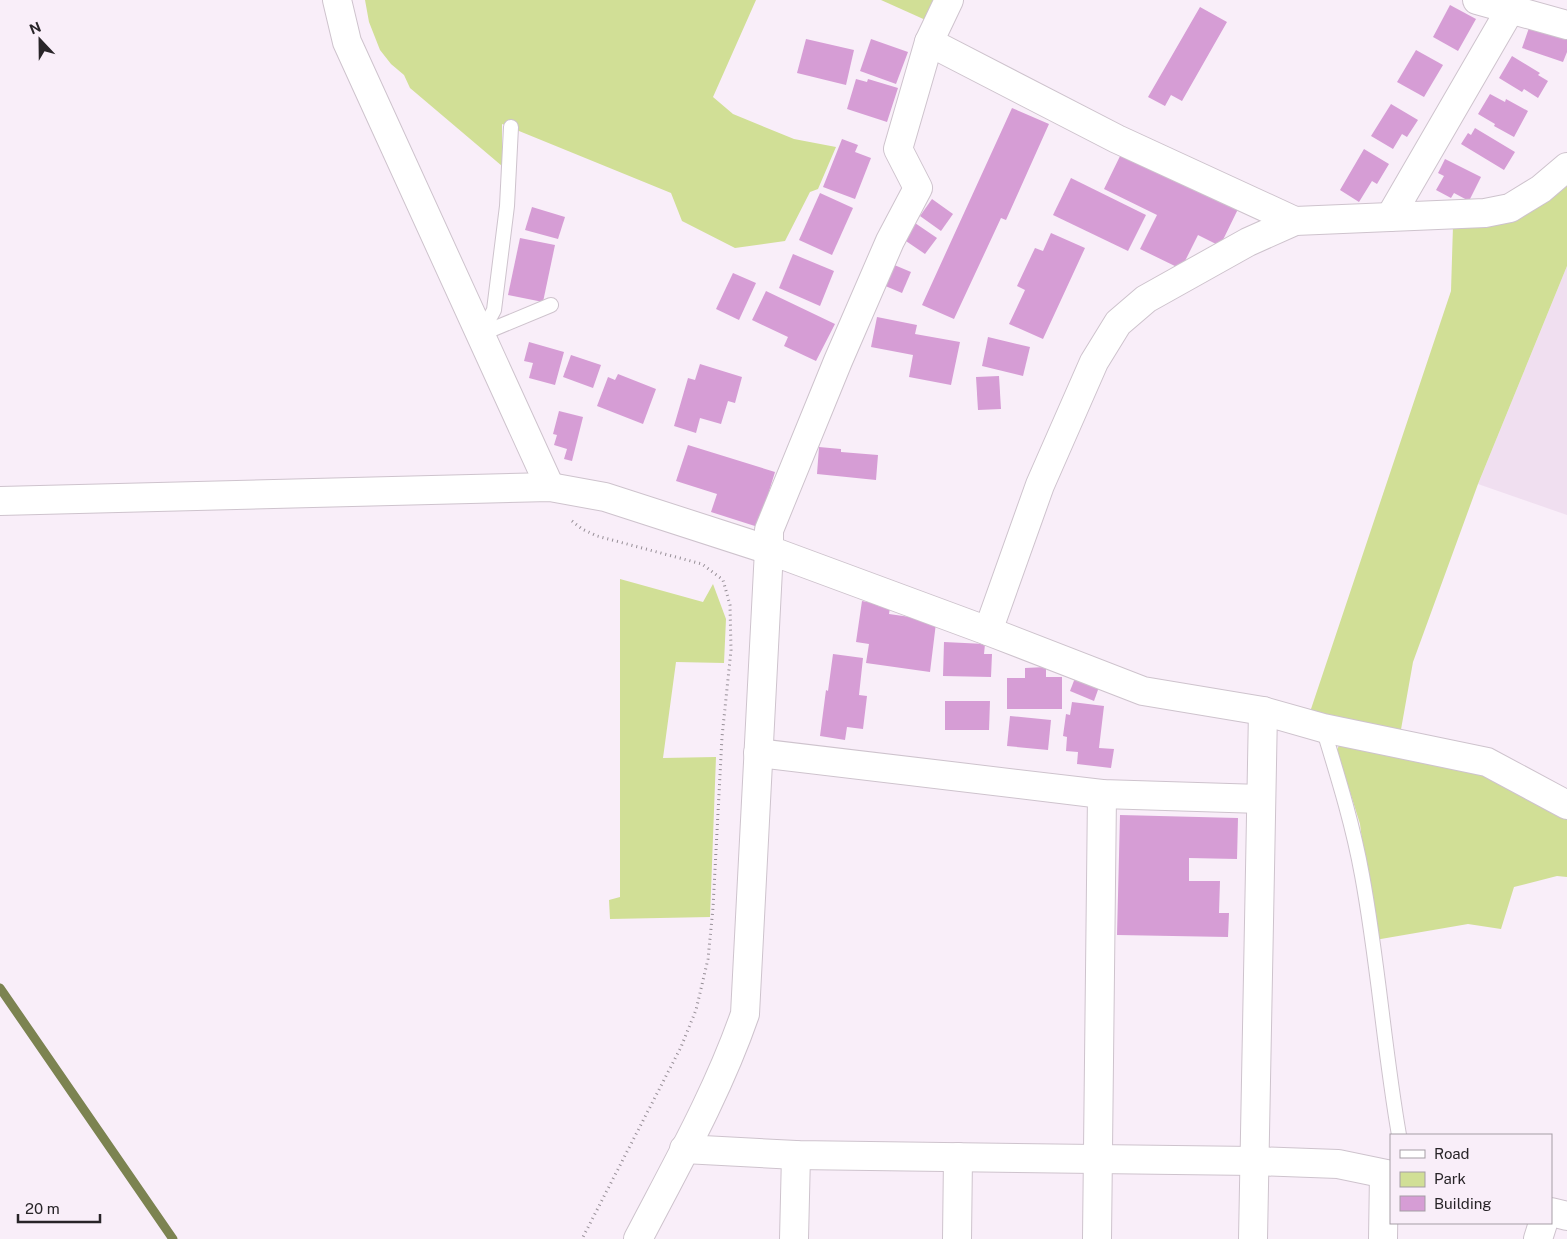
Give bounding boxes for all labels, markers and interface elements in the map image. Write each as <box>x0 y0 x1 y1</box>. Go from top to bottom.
north arrow <box>15 15 65 65</box>
text: N <box>27 18 43 37</box>
legend <box>1390 1134 1552 1224</box>
text: Road <box>1434 1145 1470 1162</box>
text: Park <box>1434 1170 1466 1187</box>
scale bar <box>18 1192 100 1224</box>
text: Building <box>1434 1195 1492 1212</box>
text: 20 m <box>25 1200 60 1217</box>

